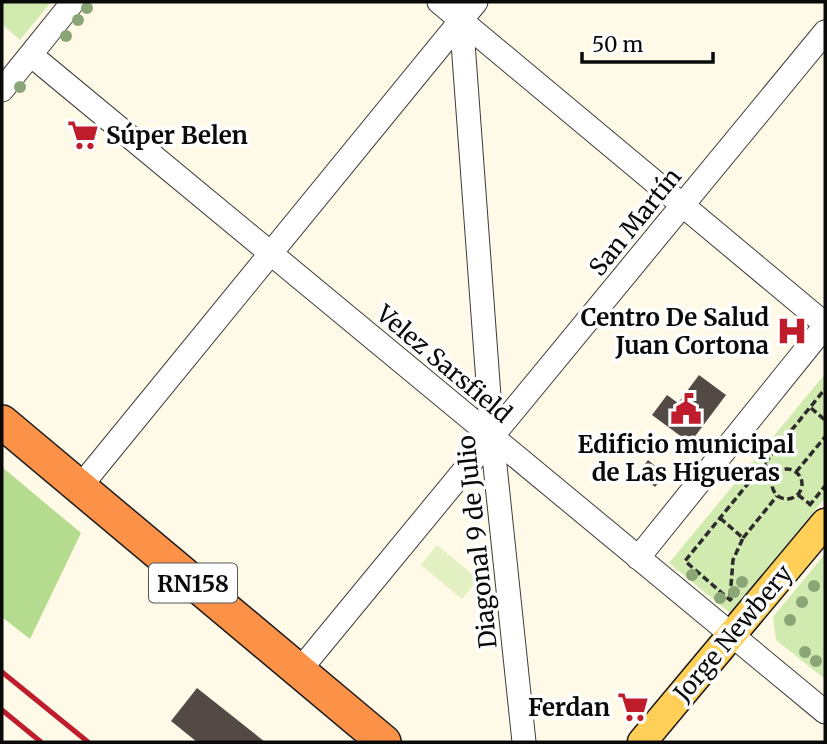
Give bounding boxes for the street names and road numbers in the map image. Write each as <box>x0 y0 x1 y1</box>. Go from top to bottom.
street label: San Martín <box>582 162 688 282</box>
street label: Velez Sarsfield <box>369 298 518 430</box>
street label: Diagonal 9 de Julio <box>450 434 504 650</box>
street label: Jorge Newbery <box>666 558 799 708</box>
road number: RN158 <box>149 564 237 603</box>

